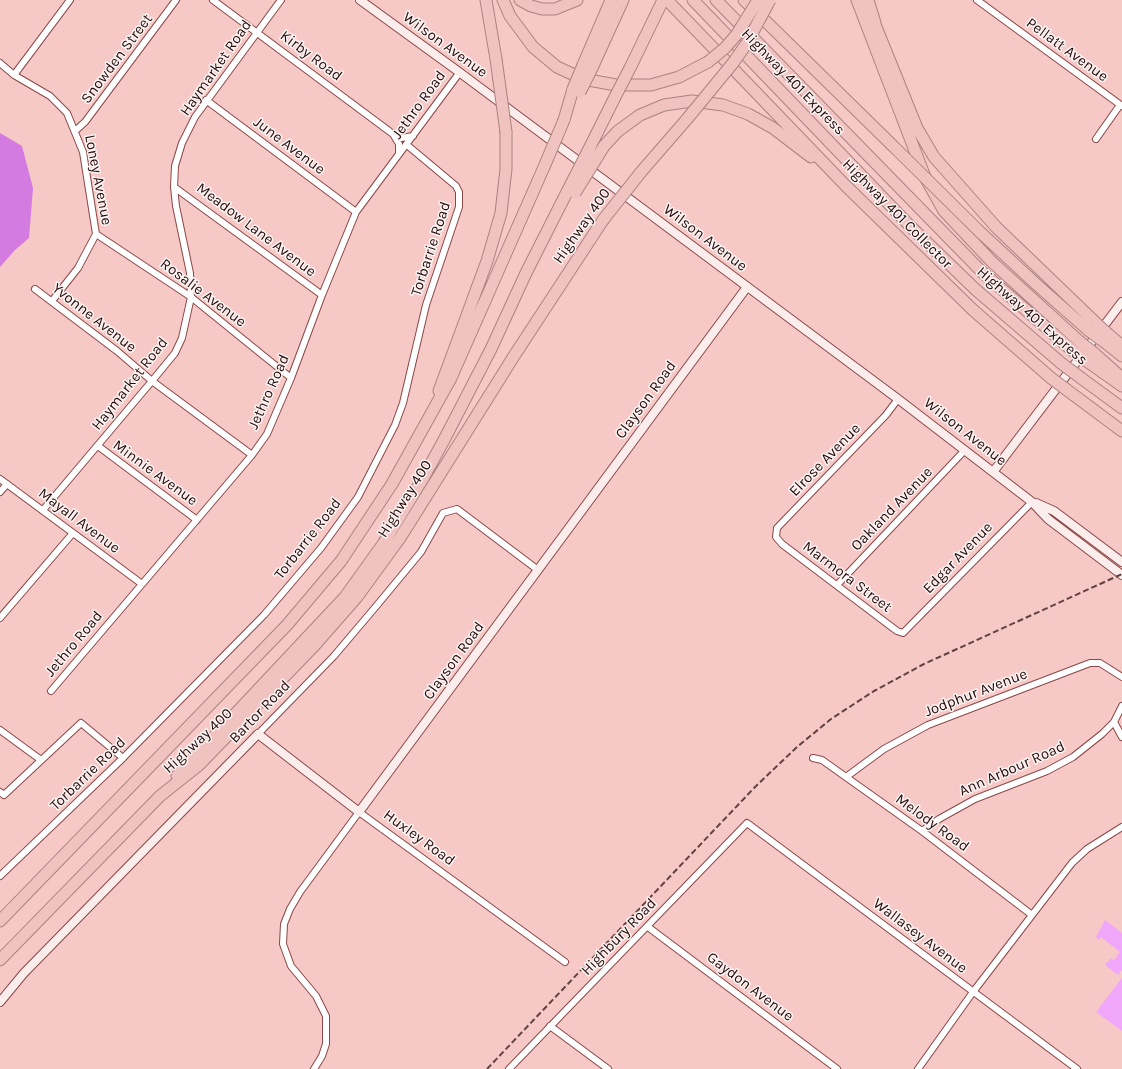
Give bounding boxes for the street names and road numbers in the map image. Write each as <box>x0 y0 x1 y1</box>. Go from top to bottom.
street label: Wilson Avenue <box>399 8 491 82</box>
street label: Snowden Street <box>77 11 157 107</box>
street label: Pellatt Avenue <box>1023 14 1111 86</box>
street label: Haymarket Road <box>176 17 256 119</box>
street label: Highway 401 Express <box>737 25 849 139</box>
street label: Kirby Road <box>276 27 346 85</box>
street label: Jethro Road <box>388 67 450 143</box>
street label: June Avenue <box>250 113 328 179</box>
street label: Loney Avenue <box>80 133 116 227</box>
street label: Highway 401 Collector <box>838 155 956 273</box>
street label: Meadow Lane Avenue <box>193 179 319 281</box>
street label: Highway 400 <box>549 185 615 267</box>
street label: Torbarrie Road <box>407 200 455 298</box>
street label: Wilson Avenue <box>660 201 750 275</box>
street label: Rosalie Avenue <box>157 255 249 331</box>
street label: Highway 401 Express <box>973 263 1091 369</box>
street label: Yvonne Avenue <box>48 279 140 357</box>
street label: Haymarket Road <box>88 334 172 434</box>
street label: Jethro Road <box>244 352 294 432</box>
street label: Clayson Road <box>612 358 680 442</box>
street label: Wilson Avenue <box>920 394 1010 470</box>
street label: Elrose Avenue <box>786 420 864 500</box>
street label: Minnie Avenue <box>109 436 201 510</box>
street label: Highway 400 <box>374 457 436 541</box>
street label: Oakland Avenue <box>847 463 937 555</box>
street label: Mayall Avenue <box>35 484 123 558</box>
street label: Torbarrie Road <box>271 495 345 583</box>
street label: Edgar Avenue <box>919 519 997 597</box>
street label: Marmora Street <box>799 538 895 616</box>
street label: Jethro Road <box>41 608 107 680</box>
street label: Clayson Road <box>420 619 488 703</box>
street label: Jodphur Avenue <box>922 665 1030 721</box>
street label: Bartor Road <box>226 677 294 747</box>
street label: Highway 400 <box>160 704 236 778</box>
street label: Torbarrie Road <box>46 733 130 815</box>
street label: Ann Arbour Road <box>956 738 1068 800</box>
street label: Melody Road <box>892 790 972 856</box>
street label: Huxley Road <box>380 806 458 870</box>
street label: Highbury Road <box>578 895 660 979</box>
street label: Wallasey Avenue <box>869 895 971 977</box>
street label: Gaydon Avenue <box>703 949 797 1025</box>

